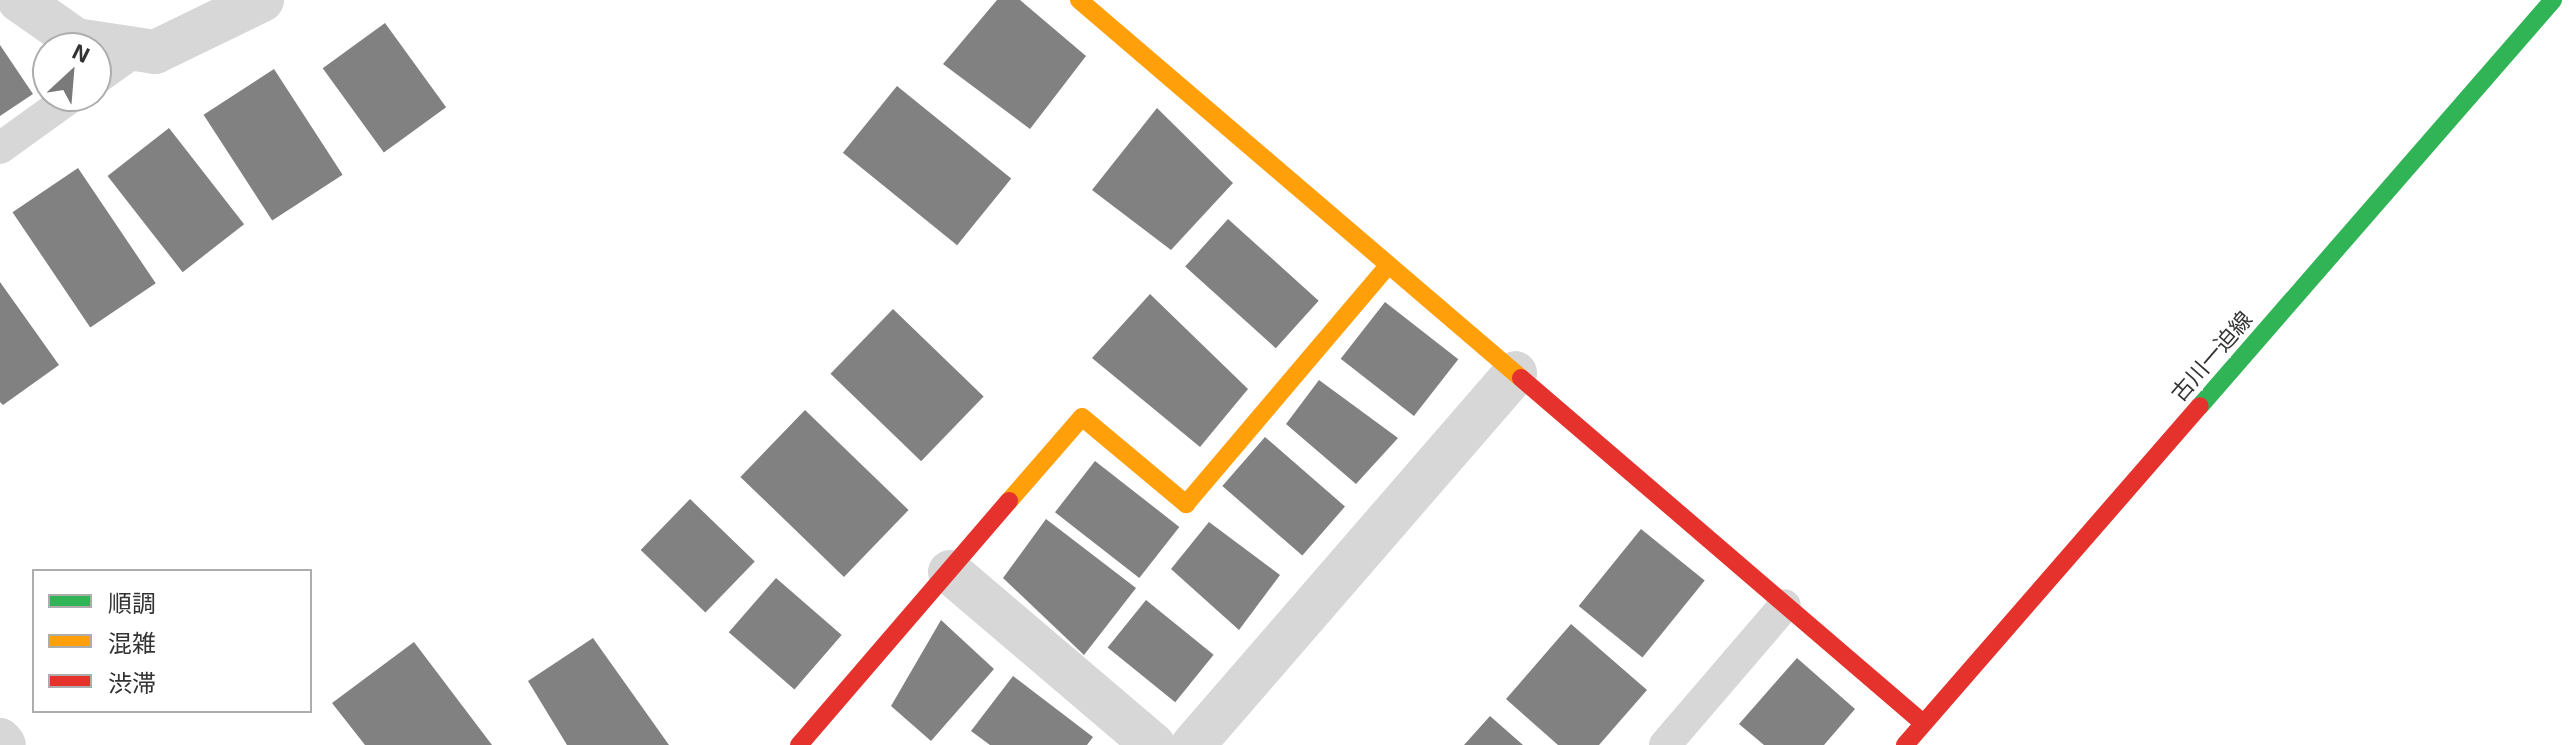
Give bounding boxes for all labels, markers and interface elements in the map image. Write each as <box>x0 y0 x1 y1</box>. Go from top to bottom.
north arrow <box>32 32 112 112</box>
text: N <box>69 37 94 67</box>
street label: 古川一迫線 <box>2165 306 2257 406</box>
legend <box>32 569 312 713</box>
text: 順調 <box>108 588 156 617</box>
text: 混雑 <box>108 628 156 657</box>
text: 渋滞 <box>108 668 156 697</box>

